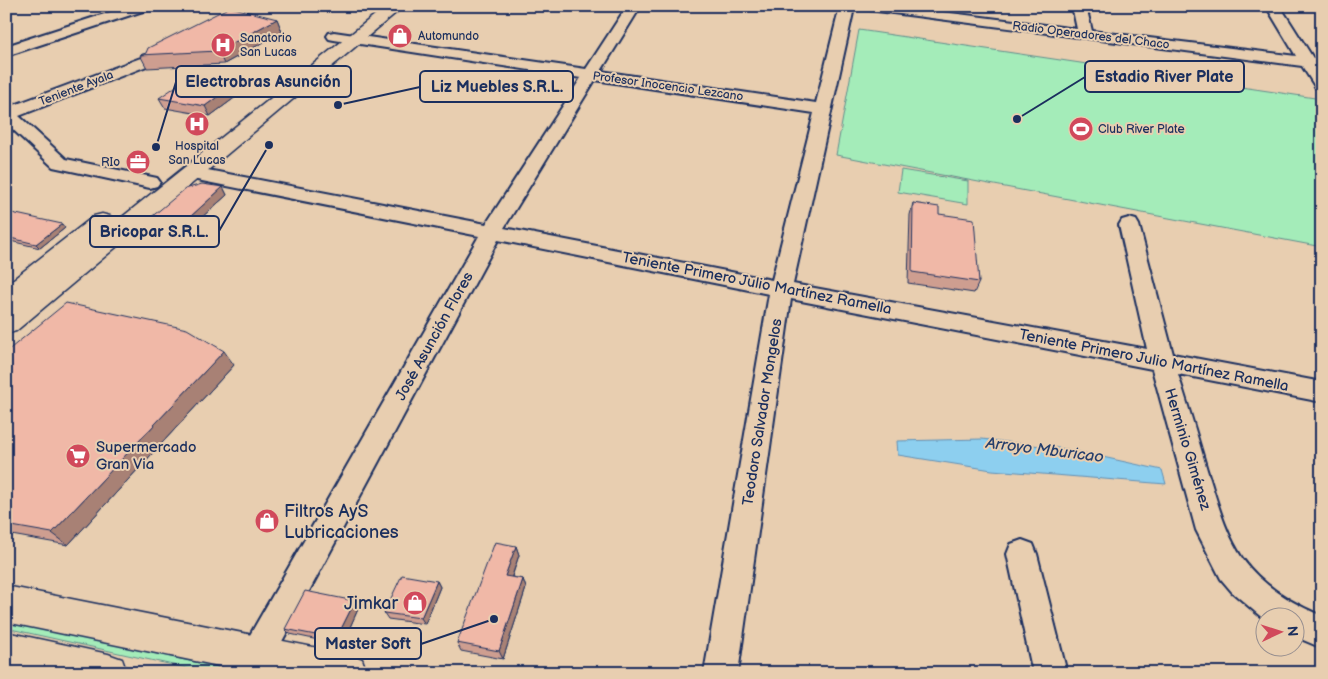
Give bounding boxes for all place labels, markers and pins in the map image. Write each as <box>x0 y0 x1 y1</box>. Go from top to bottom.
shop icon: Automundo <box>387 23 413 49</box>
place label: Automundo <box>418 29 479 44</box>
place label: Sanatorio San Lucas <box>240 31 297 60</box>
hospital icon: Sanatorio San Lucas <box>210 32 236 58</box>
callout: Estadio River Plate <box>1085 61 1244 92</box>
callout: Electrobras Asunción <box>176 66 351 97</box>
callout: Liz Muebles S.R.L. <box>420 71 573 102</box>
hospital icon: Hospital San Lucas <box>184 111 210 137</box>
sports icon: Club River Plate <box>1068 116 1094 142</box>
place label: Club River Plate <box>1098 122 1185 137</box>
place label: Hospital San Lucas <box>169 139 225 168</box>
office icon: RIo <box>125 149 151 175</box>
place label: RIo <box>101 155 120 170</box>
callout: Bricopar S.R.L. <box>90 216 219 247</box>
place label: Supermercado Gran Via <box>96 438 196 474</box>
supermarket icon: Supermercado Gran Via <box>65 443 91 469</box>
place label: Filtros AyS Lubricaciones <box>284 501 399 543</box>
shop icon: Filtros AyS Lubricaciones <box>254 508 280 534</box>
shop icon: Jimkar <box>402 590 428 616</box>
place label: Jimkar <box>344 593 398 614</box>
callout: Master Soft <box>315 628 421 659</box>

